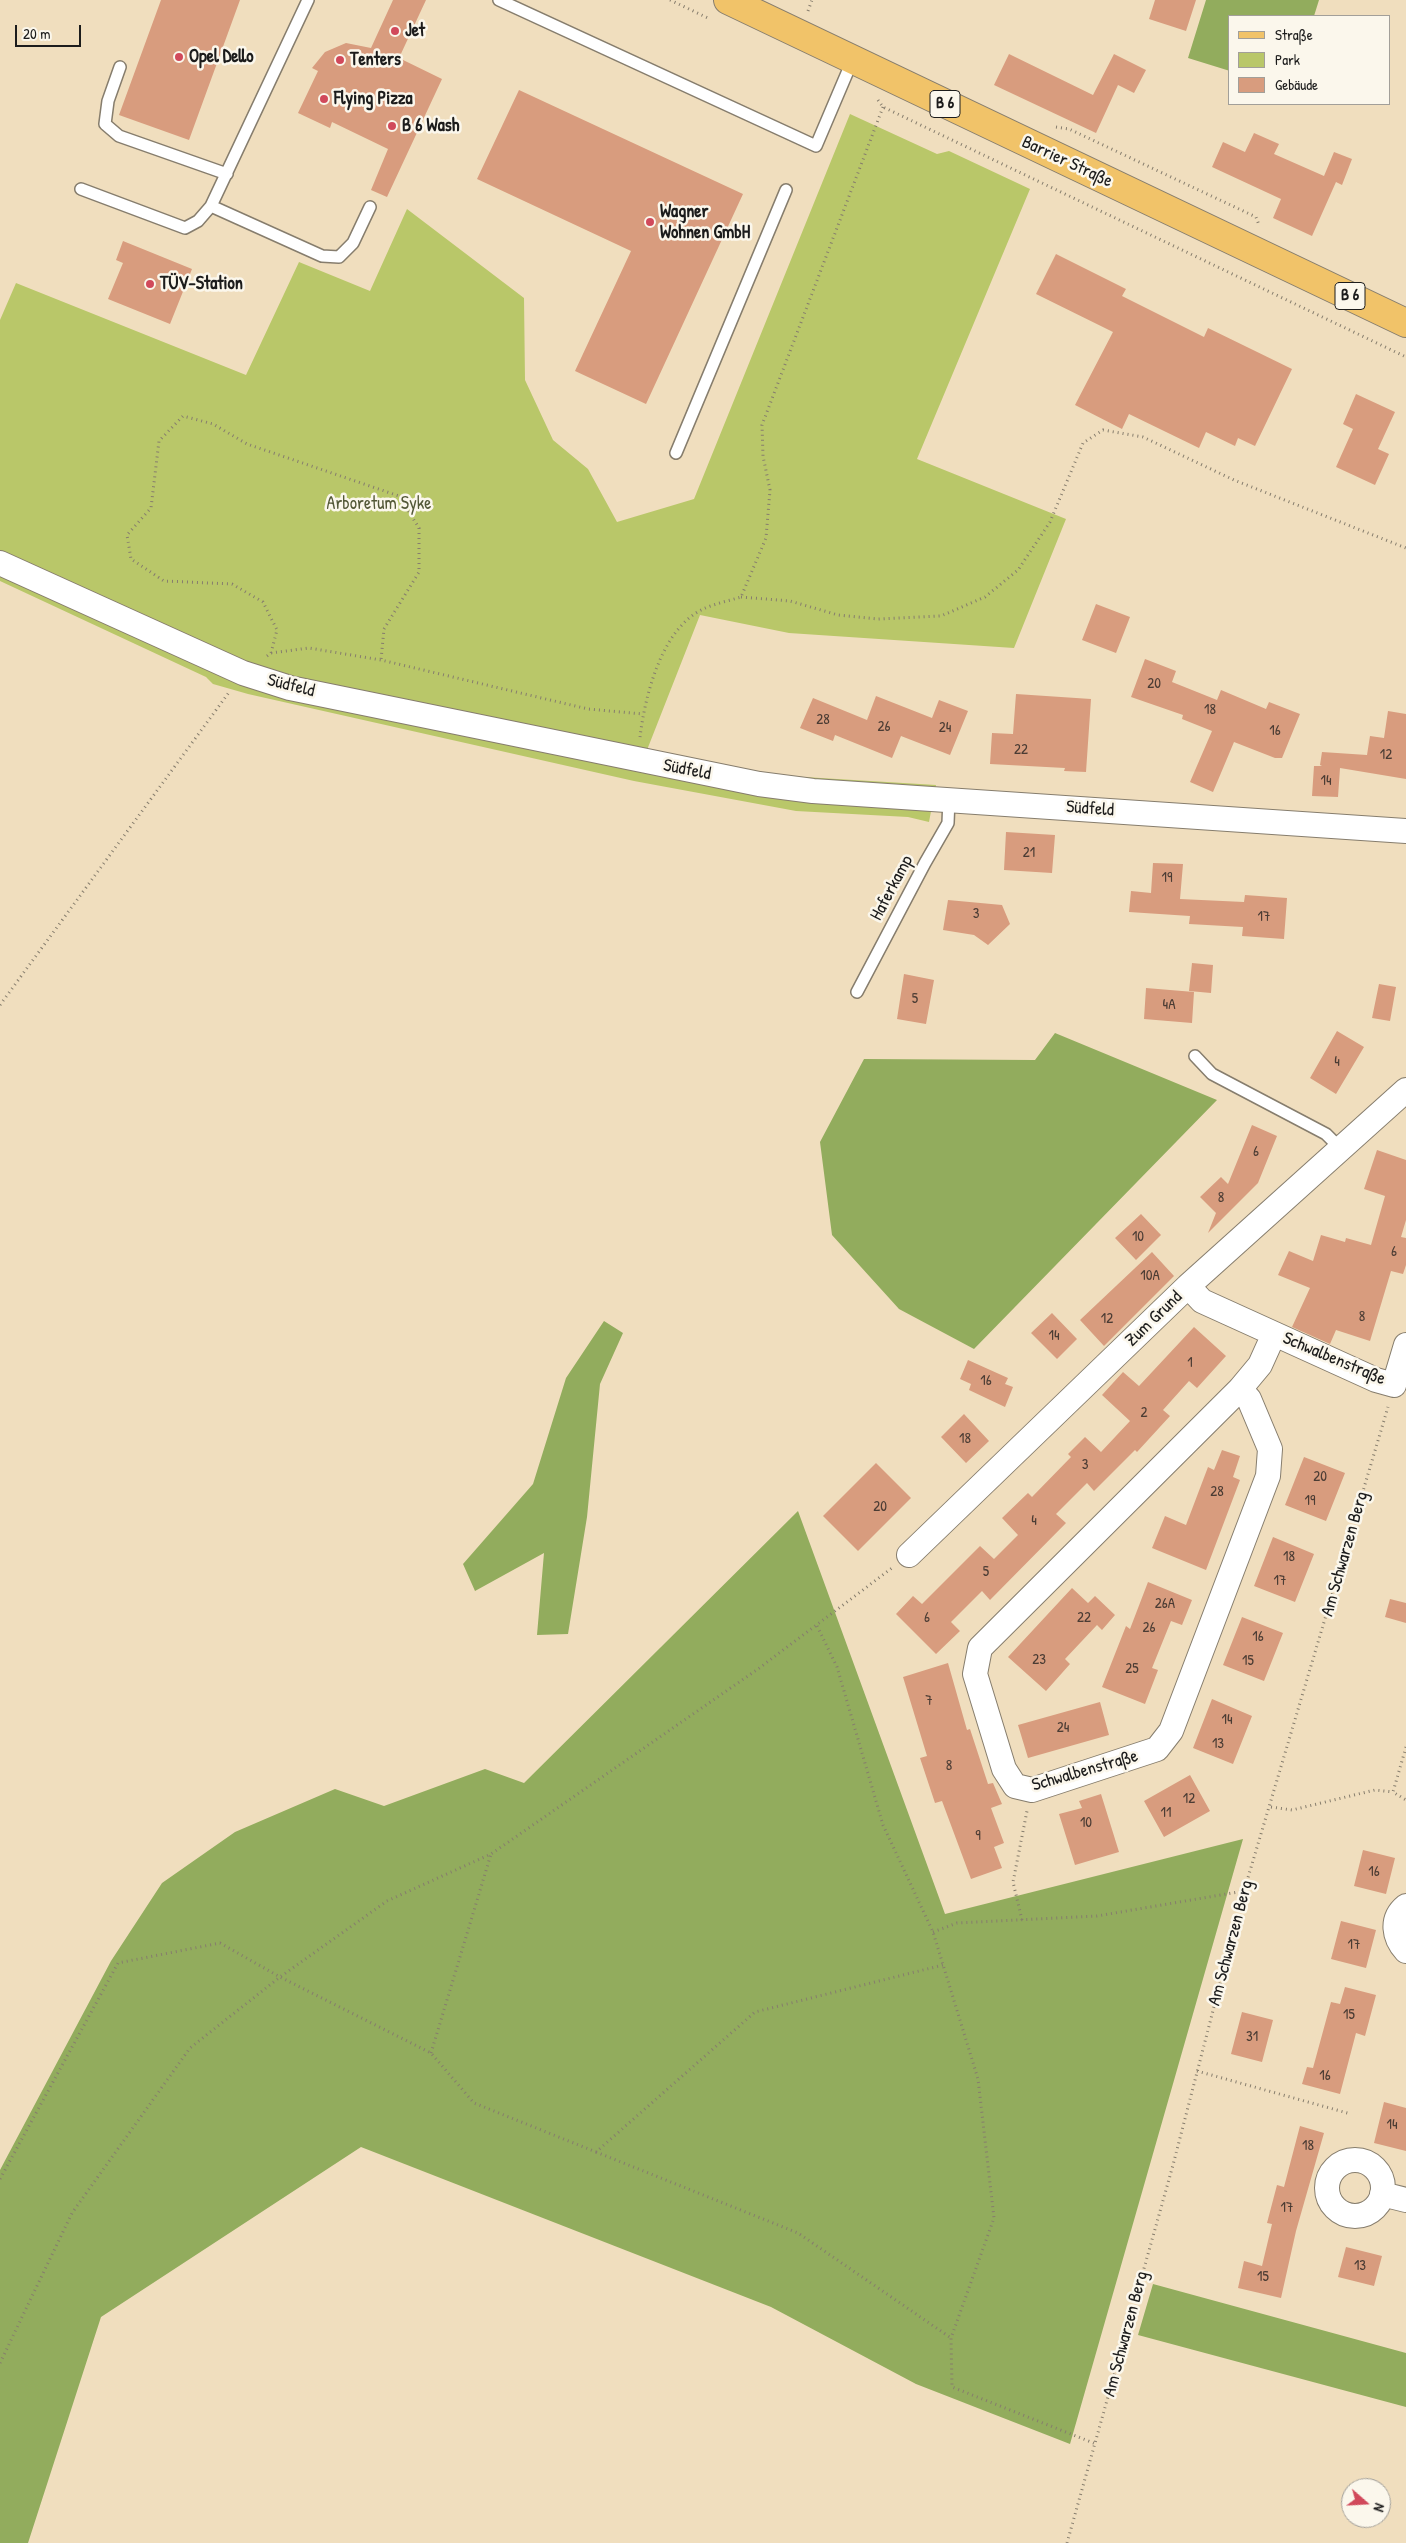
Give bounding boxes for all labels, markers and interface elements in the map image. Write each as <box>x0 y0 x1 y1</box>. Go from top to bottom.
scale bar <box>18 15 84 47</box>
legend <box>1228 15 1391 105</box>
place label: Jet <box>405 20 425 42</box>
text: 20 m <box>23 23 50 44</box>
text: Straße <box>1275 24 1313 45</box>
marker: Jet <box>389 25 401 37</box>
place label: Opel Dello <box>189 46 254 68</box>
place label: Tenters <box>350 49 401 71</box>
text: Park <box>1275 49 1300 70</box>
marker: Opel Dello <box>173 51 185 63</box>
marker: Tenters <box>334 54 346 66</box>
text: Gebäude <box>1275 74 1318 95</box>
place label: Flying Pizza <box>334 88 413 110</box>
road number: B 6 <box>930 90 960 118</box>
marker: Flying Pizza <box>318 93 330 105</box>
place label: B 6 Wash <box>402 115 459 137</box>
marker: B 6 Wash <box>386 120 398 132</box>
street label: Barrier Straße <box>1018 132 1116 192</box>
place label: Wagner Wohnen GmbH <box>660 201 750 243</box>
marker: Wagner Wohnen GmbH <box>644 216 656 228</box>
place label: TÜV-Station <box>160 273 243 295</box>
marker: TÜV-Station <box>144 278 156 290</box>
road number: B 6 <box>1335 282 1365 310</box>
park label: Arboretum Syke <box>327 493 431 515</box>
street label: Südfeld <box>265 670 317 702</box>
house number: 20 <box>1147 675 1161 693</box>
house number: 18 <box>1204 701 1216 719</box>
house number: 28 <box>816 711 830 729</box>
house number: 26 <box>877 718 891 736</box>
house number: 24 <box>939 719 951 737</box>
house number: 16 <box>1269 722 1281 740</box>
house number: 22 <box>1014 741 1028 759</box>
house number: 12 <box>1380 746 1392 764</box>
street label: Südfeld <box>661 755 713 785</box>
house number: 14 <box>1320 772 1332 790</box>
street label: Südfeld <box>1065 797 1115 821</box>
house number: 21 <box>1023 844 1035 862</box>
street label: Haferkamp <box>866 852 918 924</box>
house number: 19 <box>1162 869 1172 887</box>
house number: 3 <box>973 905 979 923</box>
house number: 17 <box>1258 908 1270 926</box>
house number: 5 <box>912 990 918 1008</box>
house number: 4A <box>1163 996 1175 1014</box>
house number: 4 <box>1334 1053 1340 1071</box>
house number: 6 <box>1253 1143 1259 1161</box>
house number: 8 <box>1218 1189 1224 1207</box>
house number: 10 <box>1132 1228 1144 1246</box>
house number: 6 <box>1391 1243 1397 1261</box>
house number: 10A <box>1140 1267 1160 1285</box>
street label: Zum Grund <box>1121 1287 1187 1351</box>
house number: 8 <box>1359 1308 1365 1326</box>
house number: 12 <box>1101 1310 1113 1328</box>
house number: 14 <box>1048 1327 1060 1345</box>
street label: Schwalbenstraße <box>1279 1328 1389 1390</box>
house number: 1 <box>1187 1354 1193 1372</box>
house number: 16 <box>980 1372 992 1390</box>
house number: 2 <box>1140 1404 1148 1422</box>
house number: 18 <box>959 1430 971 1448</box>
house number: 3 <box>1082 1456 1088 1474</box>
house number: 20 <box>1313 1468 1327 1486</box>
house number: 28 <box>1210 1483 1224 1501</box>
street label: Am Schwarzen Berg <box>1317 1489 1373 1619</box>
house number: 19 <box>1305 1492 1315 1510</box>
house number: 20 <box>873 1498 887 1516</box>
house number: 4 <box>1031 1512 1037 1530</box>
house number: 18 <box>1283 1548 1295 1566</box>
house number: 5 <box>983 1563 989 1581</box>
house number: 17 <box>1274 1572 1286 1590</box>
house number: 26A <box>1155 1595 1175 1613</box>
house number: 6 <box>924 1609 930 1627</box>
house number: 22 <box>1077 1609 1091 1627</box>
house number: 26 <box>1142 1619 1156 1637</box>
house number: 16 <box>1252 1628 1264 1646</box>
house number: 23 <box>1032 1651 1046 1669</box>
house number: 15 <box>1242 1652 1254 1670</box>
house number: 25 <box>1125 1660 1139 1678</box>
house number: 7 <box>925 1692 933 1710</box>
house number: 14 <box>1221 1711 1233 1729</box>
house number: 24 <box>1057 1719 1069 1737</box>
house number: 13 <box>1212 1735 1224 1753</box>
street label: Schwalbenstraße <box>1029 1746 1141 1796</box>
house number: 8 <box>946 1757 952 1775</box>
house number: 12 <box>1183 1790 1195 1808</box>
house number: 11 <box>1161 1804 1171 1822</box>
house number: 10 <box>1080 1814 1092 1832</box>
house number: 9 <box>975 1827 981 1845</box>
house number: 16 <box>1368 1863 1380 1881</box>
street label: Am Schwarzen Berg <box>1204 1878 1258 2008</box>
house number: 17 <box>1348 1936 1360 1954</box>
house number: 15 <box>1343 2006 1355 2024</box>
house number: 31 <box>1246 2028 1258 2046</box>
house number: 16 <box>1319 2067 1331 2085</box>
house number: 14 <box>1386 2116 1398 2134</box>
house number: 18 <box>1302 2137 1314 2155</box>
house number: 17 <box>1281 2199 1293 2217</box>
house number: 13 <box>1354 2257 1366 2275</box>
house number: 15 <box>1257 2268 1269 2286</box>
street label: Am Schwarzen Berg <box>1099 2269 1153 2399</box>
north arrow <box>1341 2478 1391 2528</box>
text: N <box>1370 2501 1390 2514</box>

